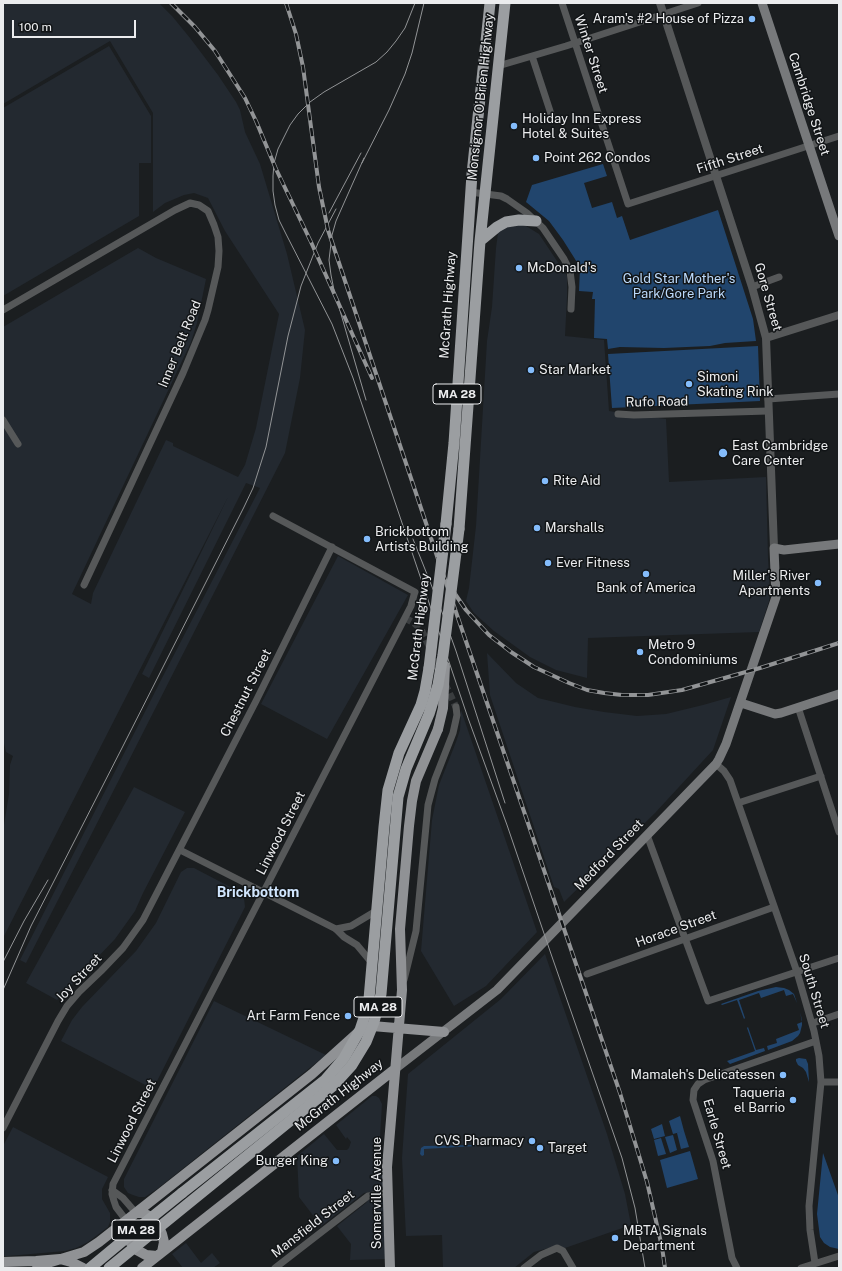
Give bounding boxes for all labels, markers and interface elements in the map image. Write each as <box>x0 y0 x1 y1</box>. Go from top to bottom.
place label: Aram's #2 House of Pizza <box>593 11 744 27</box>
scale bar <box>14 12 138 38</box>
street label: Monsignor O'Brien Highway <box>464 13 498 181</box>
street label: Winter Street <box>571 13 611 95</box>
marker: Aram's #2 House of Pizza <box>747 14 757 24</box>
text: 100 m <box>19 20 52 34</box>
street label: Cambridge Street <box>785 50 833 158</box>
place label: Holiday Inn Express Hotel & Suites <box>522 111 641 142</box>
marker: Holiday Inn Express Hotel & Suites <box>509 121 519 131</box>
street label: Fifth Street <box>695 141 765 177</box>
place label: Point 262 Condos <box>544 150 650 166</box>
marker: Point 262 Condos <box>531 153 541 163</box>
street label: McGrath Highway <box>436 251 460 359</box>
place label: McDonald's <box>527 260 597 276</box>
street label: Gore Street <box>751 261 785 333</box>
marker: McDonald's <box>514 263 524 273</box>
park label: Gold Star Mother's Park/Gore Park <box>623 271 735 302</box>
street label: Inner Belt Road <box>155 298 205 390</box>
place label: Star Market <box>539 362 611 378</box>
marker: Star Market <box>526 365 536 375</box>
place label: Simoni Skating Rink <box>697 369 774 400</box>
marker: Simoni Skating Rink <box>684 379 694 389</box>
road number: MA 28 <box>433 384 481 404</box>
street label: Rufo Road <box>626 394 688 410</box>
place label: East Cambridge Care Center <box>732 438 828 469</box>
marker: East Cambridge Care Center <box>717 447 729 459</box>
place label: Rite Aid <box>553 473 601 489</box>
marker: Rite Aid <box>540 476 550 486</box>
place label: Marshalls <box>545 520 604 536</box>
marker: Marshalls <box>532 523 542 533</box>
place label: Brickbottom Artists Building <box>375 524 469 555</box>
marker: Brickbottom Artists Building <box>362 534 372 544</box>
place label: Ever Fitness <box>556 555 630 571</box>
marker: Ever Fitness <box>543 558 553 568</box>
place label: Miller's River Apartments <box>733 568 810 599</box>
marker: Bank of America <box>641 569 651 579</box>
street label: McGrath Highway <box>405 572 433 682</box>
marker: Miller's River Apartments <box>813 578 823 588</box>
place label: Bank of America <box>596 580 696 596</box>
place label: Metro 9 Condominiums <box>648 637 738 668</box>
street label: Chestnut Street <box>217 646 275 740</box>
marker: Metro 9 Condominiums <box>635 647 645 657</box>
street label: Linwood Street <box>253 789 309 877</box>
street label: Medford Street <box>571 816 647 894</box>
district label: Brickbottom <box>217 885 299 901</box>
street label: Horace Street <box>634 907 718 951</box>
street label: Joy Street <box>53 951 105 1005</box>
street label: South Street <box>795 952 833 1030</box>
road number: MA 28 <box>354 997 402 1017</box>
place label: Art Farm Fence <box>247 1008 340 1024</box>
marker: Art Farm Fence <box>343 1011 353 1021</box>
street label: McGrath Highway <box>292 1056 386 1134</box>
place label: Mamaleh's Delicatessen <box>631 1067 775 1083</box>
marker: Mamaleh's Delicatessen <box>778 1070 788 1080</box>
street label: Linwood Street <box>104 1077 160 1165</box>
place label: Taqueria el Barrio <box>733 1085 785 1116</box>
marker: Taqueria el Barrio <box>788 1095 798 1105</box>
street label: Earle Street <box>700 1097 734 1171</box>
place label: CVS Pharmacy <box>434 1133 524 1149</box>
marker: CVS Pharmacy <box>527 1136 537 1146</box>
street label: Somerville Avenue <box>369 1137 385 1249</box>
place label: Target <box>548 1140 587 1156</box>
marker: Target <box>535 1143 545 1153</box>
place label: Burger King <box>256 1153 328 1169</box>
marker: Burger King <box>331 1156 341 1166</box>
street label: Mansfield Street <box>269 1187 357 1261</box>
road number: MA 28 <box>112 1220 160 1240</box>
place label: MBTA Signals Department <box>623 1223 707 1254</box>
marker: MBTA Signals Department <box>610 1233 620 1243</box>

